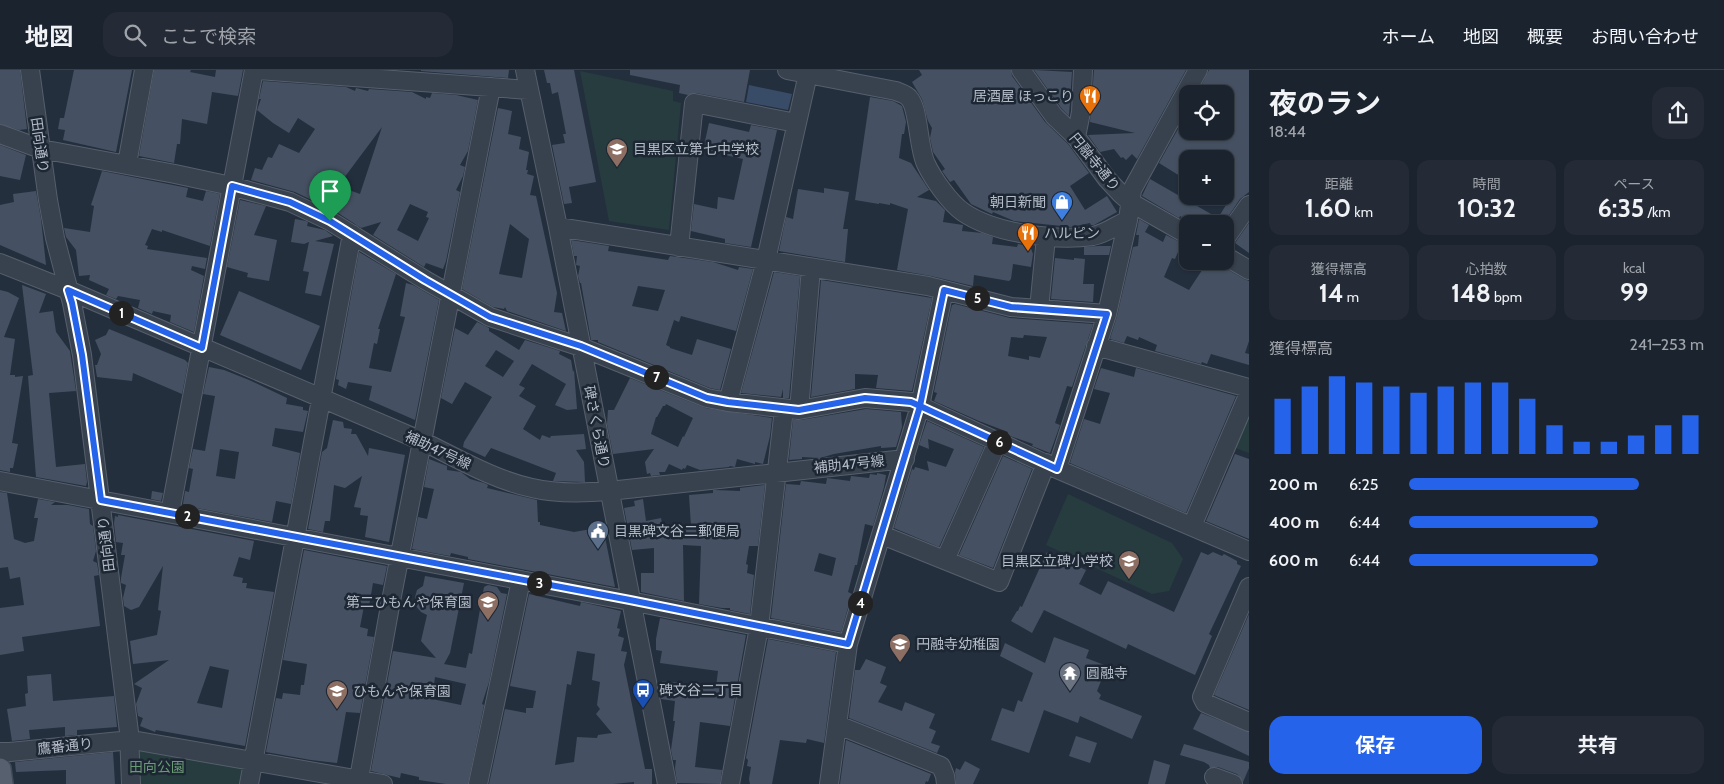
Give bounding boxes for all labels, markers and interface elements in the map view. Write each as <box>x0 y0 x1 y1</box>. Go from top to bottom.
search box <box>103 12 453 57</box>
icon: search <box>121 21 149 49</box>
text: 地図 <box>25 22 73 51</box>
text: ここで検索 <box>161 25 256 48</box>
text: ホーム <box>1382 26 1435 48</box>
text: 地図 <box>1463 26 1499 48</box>
text: 概要 <box>1527 26 1563 48</box>
text: お問い合わせ <box>1591 26 1699 48</box>
restaurant icon: 居酒屋 ほっこり <box>1078 84 1102 115</box>
map controls <box>1179 85 1234 270</box>
button: locate <box>1179 85 1234 140</box>
text: 夜のラン <box>1269 86 1381 120</box>
place label: 居酒屋 ほっこり <box>973 87 1074 105</box>
button: share <box>1652 87 1704 139</box>
street label: 田向通り <box>27 116 53 174</box>
text: 18:44 <box>1269 122 1306 141</box>
street label: 円融寺通り <box>1066 129 1124 195</box>
school or university icon: 目黒区立第七中学校 <box>605 137 629 168</box>
place label: 目黒区立第七中学校 <box>633 140 759 158</box>
button: + <box>1179 150 1234 205</box>
pin <box>309 170 351 221</box>
text: 距離 <box>1325 175 1353 193</box>
text: 時間 <box>1472 175 1500 193</box>
text: ペース <box>1614 175 1655 193</box>
icon: arrive <box>316 177 344 205</box>
shop icon: 朝日新聞 <box>1050 190 1074 221</box>
place label: 朝日新聞 <box>990 193 1046 211</box>
text: 1.60 <box>1305 193 1351 223</box>
text: 10:32 <box>1457 193 1516 223</box>
text: 6:35 <box>1598 193 1644 223</box>
text: km <box>1351 203 1373 221</box>
text: /km <box>1644 203 1671 221</box>
button: − <box>1179 215 1234 270</box>
restaurant icon: ハルピン <box>1016 221 1040 252</box>
place label: ハルピン <box>1044 224 1100 242</box>
text: kcal <box>1623 259 1645 277</box>
text: 獲得標高 <box>1311 260 1367 278</box>
text: 心拍数 <box>1465 260 1507 278</box>
text: 99 <box>1620 277 1648 307</box>
text: 14 <box>1319 278 1343 308</box>
text: 148 <box>1451 278 1491 308</box>
pin: 5 <box>964 286 990 310</box>
text: m <box>1343 288 1359 306</box>
text: bpm <box>1491 288 1522 306</box>
text: 5 <box>974 289 981 307</box>
pin: 1 <box>108 300 134 326</box>
text: 1 <box>119 304 124 322</box>
text: 241–253 m <box>1629 335 1704 354</box>
text: 獲得標高 <box>1269 339 1333 358</box>
pin: 7 <box>644 364 668 390</box>
text: 7 <box>653 368 660 386</box>
street label: 碑さくら通り <box>580 384 614 470</box>
street label: 補助47号線 <box>402 427 474 473</box>
pin: 6 <box>986 430 1012 454</box>
text: 6 <box>996 433 1003 451</box>
street label: 補助47号線 <box>813 451 885 477</box>
text: 200 m <box>1269 475 1318 494</box>
text: 6:25 <box>1349 475 1378 494</box>
pin: 2 <box>174 504 200 528</box>
text: 2 <box>184 507 191 525</box>
text: 400 m <box>1269 513 1319 532</box>
text: 6:44 <box>1349 513 1380 532</box>
street label: 田向通り <box>94 515 118 573</box>
public building icon: 目黒碑文谷二郵便局 <box>586 519 610 550</box>
place label: 目黒碑文谷二郵便局 <box>614 522 740 540</box>
school or university icon: 目黒区立碑小学校 <box>1117 549 1141 580</box>
text: 600 m <box>1269 551 1318 570</box>
text: 6:44 <box>1349 551 1380 570</box>
place label: 目黒区立碑小学校 <box>1001 552 1113 570</box>
pin: 3 <box>526 570 552 596</box>
text: 3 <box>536 574 543 592</box>
school or university icon: 第二ひもんや保育園 <box>476 590 500 621</box>
pin: 4 <box>848 590 872 616</box>
place label: 第二ひもんや保育園 <box>346 593 472 611</box>
text: 4 <box>856 594 865 612</box>
school or university icon: 円融寺幼稚園 <box>888 632 912 663</box>
place label: 円融寺幼稚園 <box>916 635 1000 653</box>
temple icon: 圓融寺 <box>1058 661 1082 692</box>
place label: 圓融寺 <box>1086 664 1128 682</box>
bus stop icon: 碑文谷二丁目 <box>631 678 655 709</box>
school or university icon: ひもんや保育園 <box>325 679 349 710</box>
place label: 碑文谷二丁目 <box>659 681 743 699</box>
place label: ひもんや保育園 <box>353 682 451 700</box>
button: 保存 <box>1269 716 1482 774</box>
button: 共有 <box>1492 716 1704 774</box>
street label: 鷹番通り <box>36 734 94 758</box>
park label: 田向公園 <box>129 758 185 776</box>

